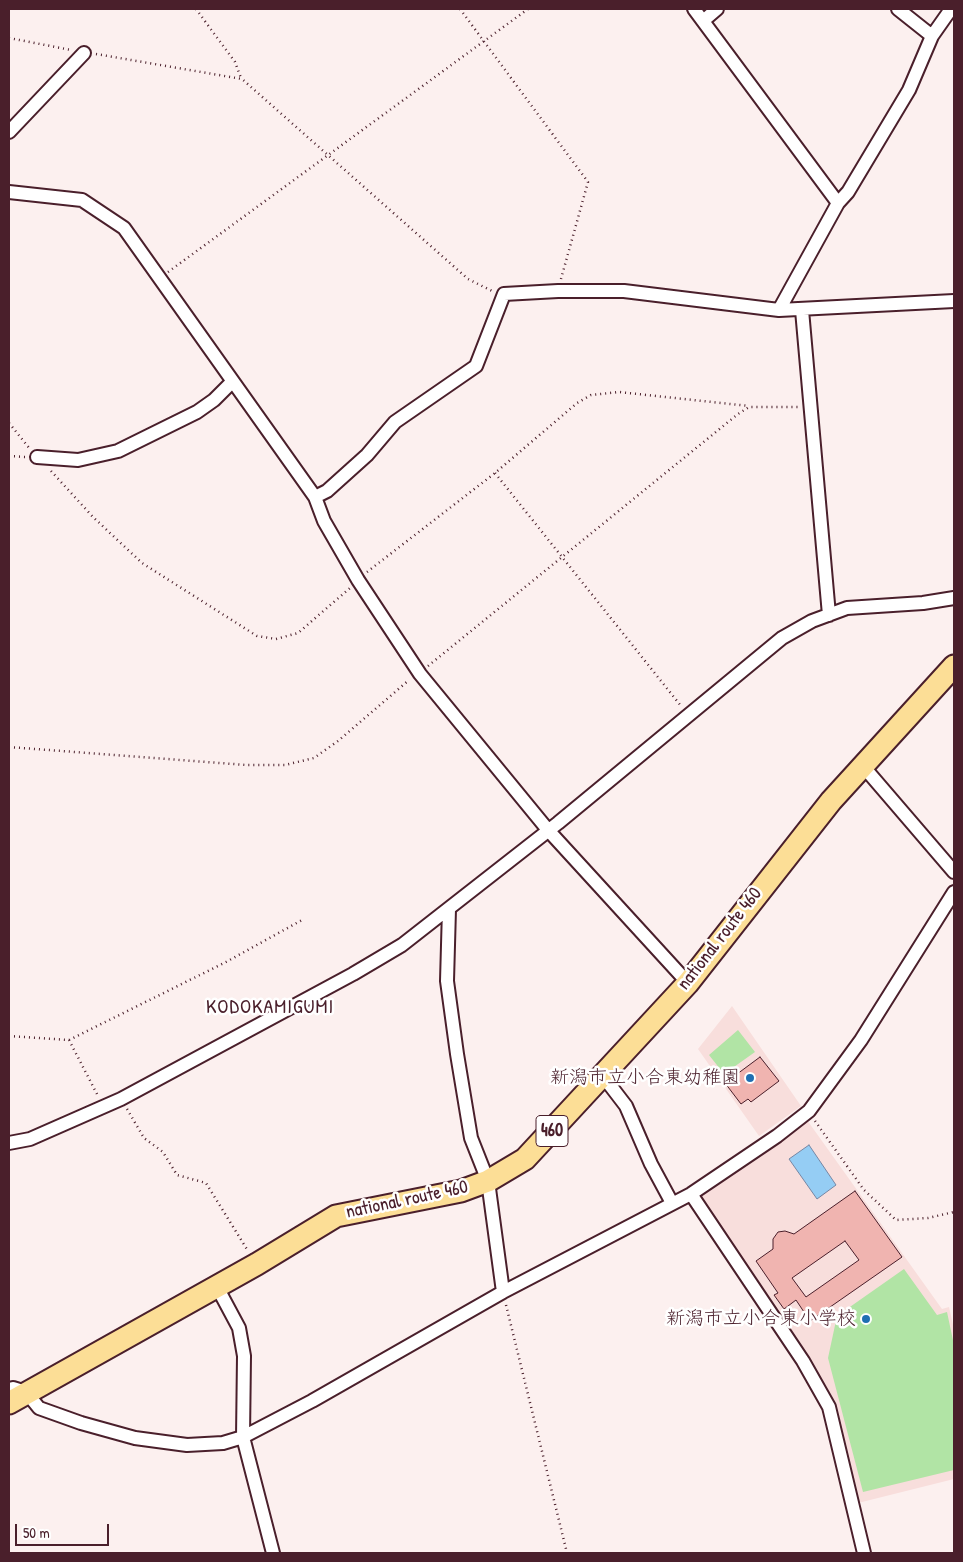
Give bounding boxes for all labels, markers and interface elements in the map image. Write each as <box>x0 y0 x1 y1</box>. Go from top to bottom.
street label: national route 460 <box>673 883 767 995</box>
district label: KODOKAMIGUMI <box>204 996 336 1020</box>
place label: 新潟市立小合東幼稚園 <box>550 1067 740 1089</box>
marker: 新潟市立小合東幼稚園 <box>744 1072 756 1084</box>
road number: 460 <box>536 1116 568 1146</box>
street label: national route 460 <box>344 1176 470 1224</box>
place label: 新潟市立小合東小学校 <box>666 1308 856 1330</box>
marker: 新潟市立小合東小学校 <box>860 1313 872 1325</box>
scale bar <box>18 1514 111 1546</box>
text: 50 m <box>23 1522 50 1543</box>

